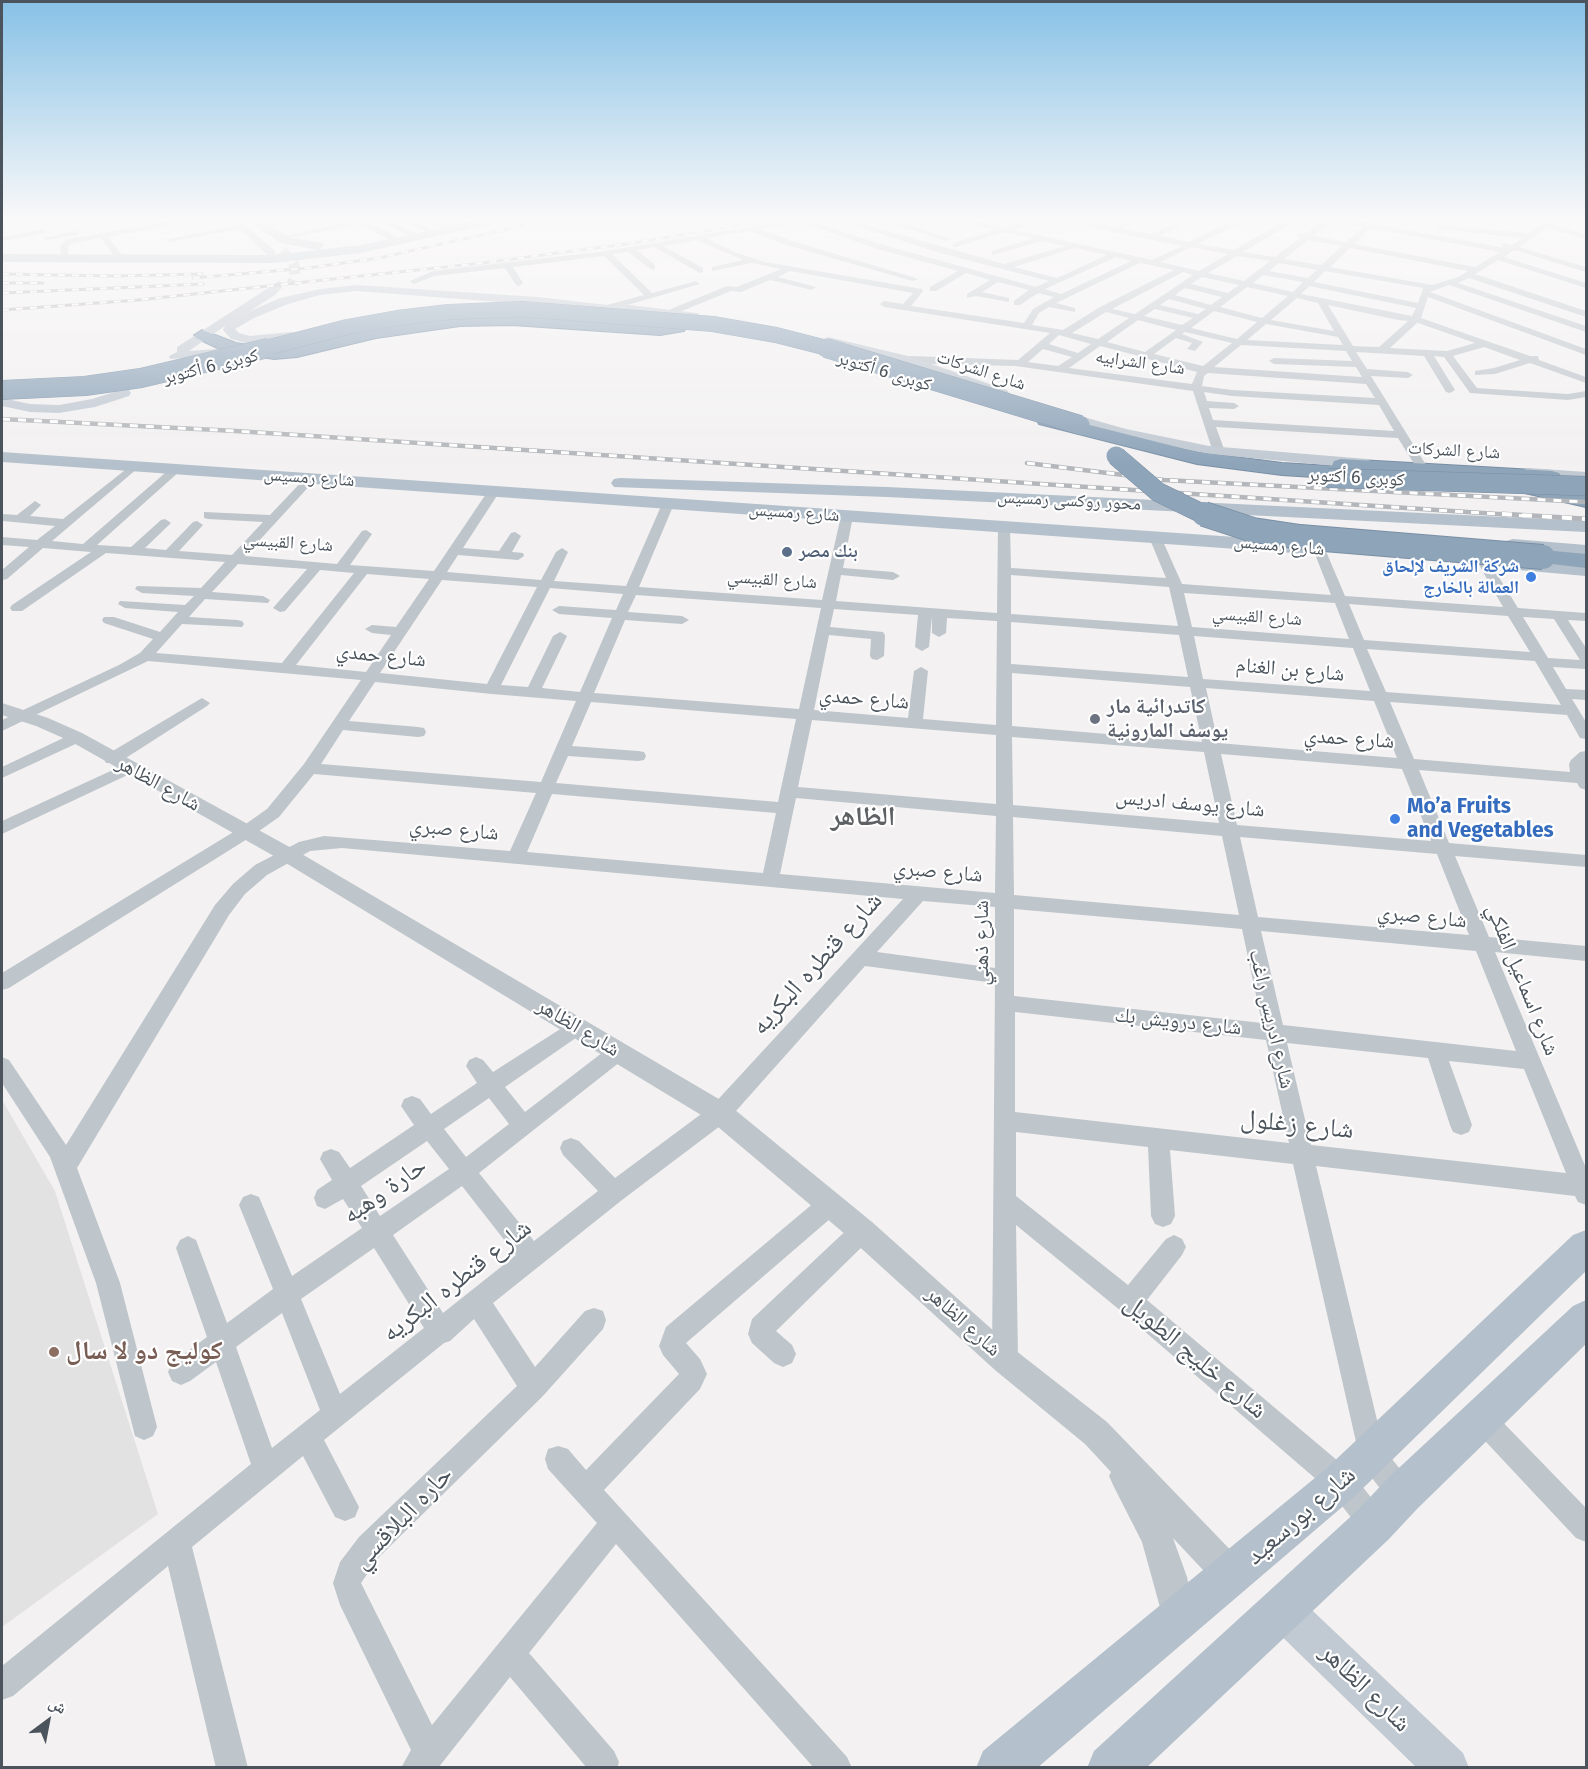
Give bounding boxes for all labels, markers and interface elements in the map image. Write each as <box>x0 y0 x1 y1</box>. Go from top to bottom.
street label: كوبرى 6 أكتوبر <box>161 345 261 389</box>
street label: شارع الشركات <box>934 346 1028 396</box>
street label: شارع الشرابيه <box>1094 346 1186 380</box>
street label: كوبرى 6 أكتوبر <box>834 347 934 397</box>
street label: شارع الشركات <box>1407 438 1501 464</box>
street label: شارع رمسيس <box>263 464 355 492</box>
street label: كوبرى 6 أكتوبر <box>1307 465 1405 491</box>
street label: محور روكسى رمسيس <box>996 486 1142 516</box>
street label: شارع رمسيس <box>748 499 840 527</box>
street label: شارع القبيسي <box>242 529 334 557</box>
street label: شارع رمسيس <box>1233 531 1325 561</box>
place label: بنك مصر <box>799 541 858 563</box>
marker: بنك مصر <box>780 545 794 559</box>
place label: شركة الشريف لإلحاق العمالة بالخارج <box>1382 556 1519 598</box>
street label: شارع القبيسي <box>726 566 818 594</box>
marker: شركة الشريف لإلحاق العمالة بالخارج <box>1524 570 1538 584</box>
street label: شارع القبيسي <box>1211 603 1303 631</box>
street label: شارع حمدي <box>335 639 427 673</box>
street label: شارع بن الغنام <box>1235 653 1345 687</box>
street label: شارع حمدي <box>818 683 910 715</box>
place label: كاتدرائية مار يوسف المارونية <box>1107 694 1228 744</box>
marker: كاتدرائية مار يوسف المارونية <box>1088 712 1102 726</box>
street label: شارع حمدي <box>1303 723 1395 755</box>
street label: شارع الظاهر <box>111 751 205 817</box>
street label: شارع يوسف ادريس <box>1114 785 1266 823</box>
place label: Mo’a Fruits and Vegetables <box>1407 794 1554 844</box>
district label: الظاهر <box>831 801 895 833</box>
marker: Mo’a Fruits and Vegetables <box>1388 812 1402 826</box>
street label: شارع صبري <box>408 814 500 846</box>
street label: شارع صبري <box>892 856 984 888</box>
street label: شارع قنطره البكريه <box>745 886 889 1042</box>
street label: شارع ذهني <box>969 900 995 986</box>
street label: شارع صبري <box>1376 900 1468 934</box>
street label: شارع اسماعيل الفلكي <box>1480 901 1564 1059</box>
street label: شارع ادريس راغب <box>1243 947 1299 1091</box>
street label: شارع الظاهر <box>532 993 624 1063</box>
street label: شارع درويش بك <box>1113 1003 1243 1041</box>
street label: شارع زغلول <box>1239 1104 1355 1146</box>
street label: حارة وهبه <box>337 1151 433 1231</box>
street label: شارع قنطره البكريه <box>376 1213 538 1349</box>
street label: شارع الظاهر <box>920 1282 1006 1362</box>
street label: شارع خليج الطويل <box>1117 1288 1273 1426</box>
place label: كوليج دو لا سال <box>66 1336 223 1368</box>
marker: كوليج دو لا سال <box>47 1345 61 1359</box>
street label: حاره البلاقسي <box>346 1460 460 1576</box>
street label: شارع بورسعيد <box>1240 1460 1362 1572</box>
street label: شارع الظاهر <box>1313 1637 1417 1739</box>
north arrow <box>18 1691 78 1751</box>
text: ش <box>46 1693 70 1718</box>

